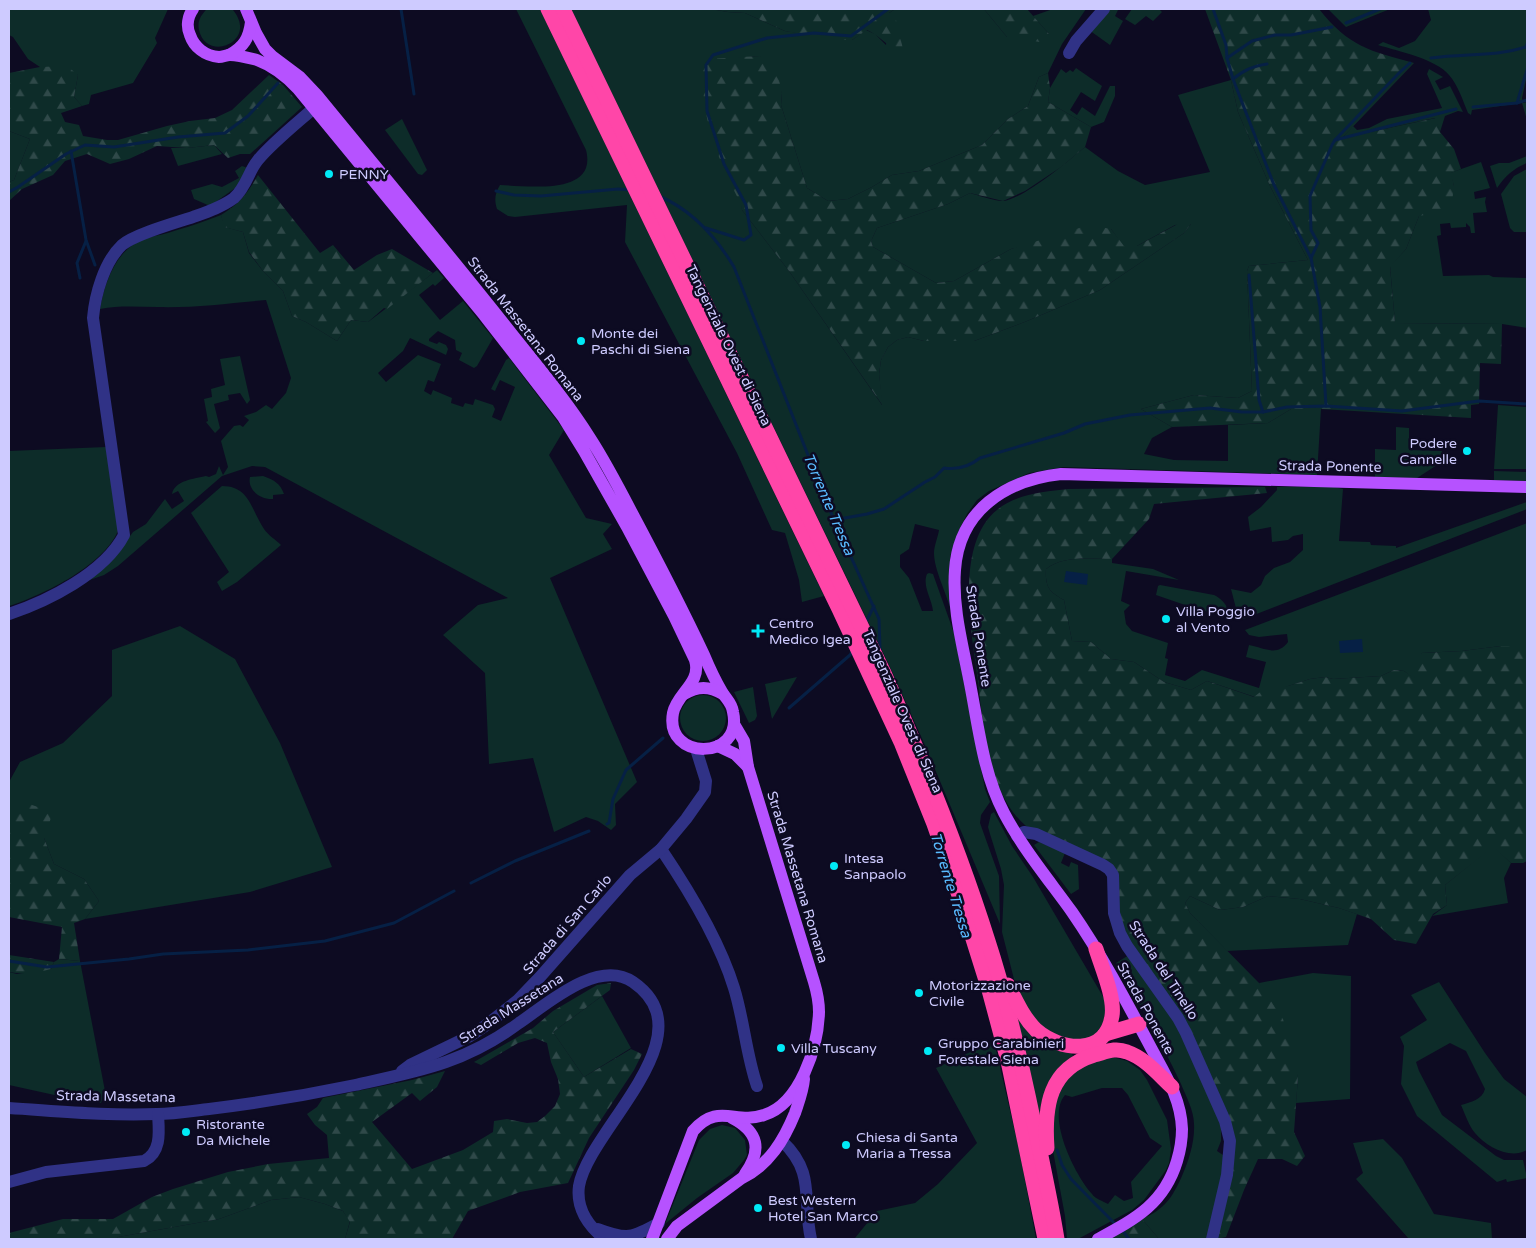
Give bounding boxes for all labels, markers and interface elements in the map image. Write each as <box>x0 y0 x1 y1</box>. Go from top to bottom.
place label: PENNY <box>339 166 389 183</box>
marker: PENNY <box>323 168 335 180</box>
street label: Strada Massetana Romana <box>464 254 587 405</box>
street label: Tangenziale Ovest di Siena <box>682 262 775 428</box>
place label: Monte dei Paschi di Siena <box>591 325 690 358</box>
marker: Monte dei Paschi di Siena <box>575 335 587 347</box>
place label: Podere Cannelle <box>1400 435 1457 468</box>
marker: Podere Cannelle <box>1461 445 1473 457</box>
water label: Torrente Tressa <box>799 450 859 558</box>
street label: Strada Ponente <box>1278 457 1382 476</box>
street label: Strada Ponente <box>962 584 995 688</box>
place label: Villa Poggio al Vento <box>1176 603 1255 636</box>
marker: Villa Poggio al Vento <box>1160 613 1172 625</box>
place label: Centro Medico Igea <box>769 615 851 648</box>
marker: Centro Medico Igea <box>751 624 765 638</box>
street label: Tangenziale Ovest di Siena <box>859 627 946 796</box>
street label: Strada Massetana Romana <box>763 789 832 965</box>
water label: Torrente Tressa <box>926 830 976 940</box>
place label: Intesa Sanpaolo <box>844 850 906 883</box>
marker: Intesa Sanpaolo <box>828 860 840 872</box>
street label: Strada di San Carlo <box>519 871 615 978</box>
street label: Strada del Tinello <box>1125 917 1202 1023</box>
street label: Strada Ponente <box>1113 959 1178 1057</box>
street label: Strada Massetana <box>456 970 566 1047</box>
place label: Motorizzazione Civile <box>929 977 1031 1010</box>
marker: Motorizzazione Civile <box>913 987 925 999</box>
place label: Gruppo Carabinieri Forestale Siena <box>938 1035 1064 1068</box>
place label: Villa Tuscany <box>791 1040 877 1057</box>
marker: Villa Tuscany <box>775 1042 787 1054</box>
marker: Gruppo Carabinieri Forestale Siena <box>922 1045 934 1057</box>
street label: Strada Massetana <box>56 1087 176 1106</box>
place label: Ristorante Da Michele <box>196 1116 270 1149</box>
marker: Ristorante Da Michele <box>180 1126 192 1138</box>
place label: Chiesa di Santa Maria a Tressa <box>856 1129 958 1162</box>
marker: Chiesa di Santa Maria a Tressa <box>840 1139 852 1151</box>
place label: Best Western Hotel San Marco <box>768 1192 878 1225</box>
marker: Best Western Hotel San Marco <box>752 1202 764 1214</box>

